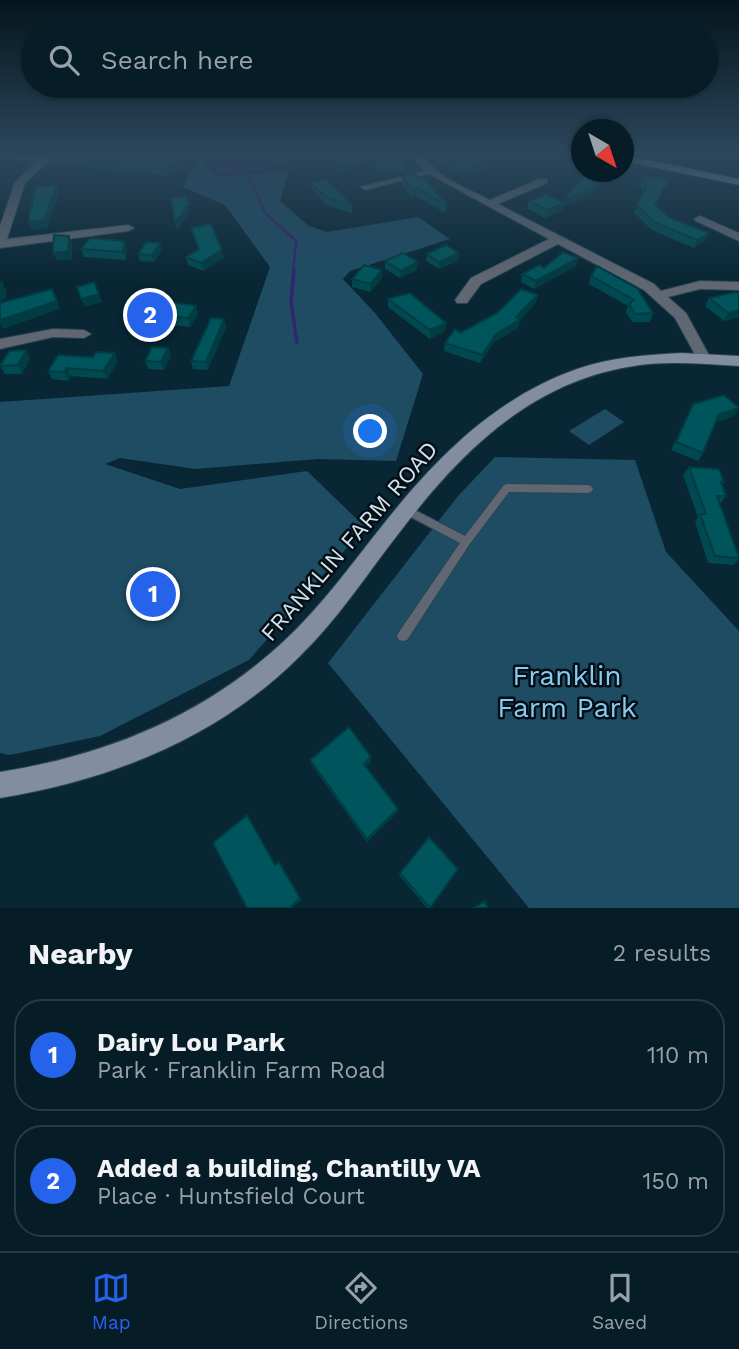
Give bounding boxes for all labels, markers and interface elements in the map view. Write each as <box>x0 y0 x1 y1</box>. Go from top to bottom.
search box <box>21 21 718 98</box>
icon: search <box>45 41 83 79</box>
text: Search here <box>101 45 253 75</box>
north arrow <box>571 119 634 182</box>
pin: 2 <box>127 289 173 341</box>
your location <box>353 414 387 448</box>
street label: FRANKLIN FARM ROAD <box>255 436 443 647</box>
pin: 1 <box>130 568 176 620</box>
park label: Franklin Farm Park <box>497 659 637 724</box>
text: Nearby <box>28 936 133 971</box>
text: 2 results <box>613 940 711 967</box>
text: Dairy Lou Park <box>97 1027 285 1057</box>
text: 1 <box>48 1042 58 1069</box>
text: 110 m <box>647 1042 709 1069</box>
text: Park · Franklin Farm Road <box>97 1057 386 1084</box>
text: Added a building, Chantilly VA <box>97 1153 481 1183</box>
text: 2 <box>46 1168 60 1195</box>
text: 150 m <box>643 1168 709 1195</box>
text: Place · Huntsfield Court <box>97 1183 365 1210</box>
tab: Map <box>92 1269 131 1334</box>
tab: Directions <box>314 1269 408 1334</box>
tab: Saved <box>592 1269 647 1334</box>

